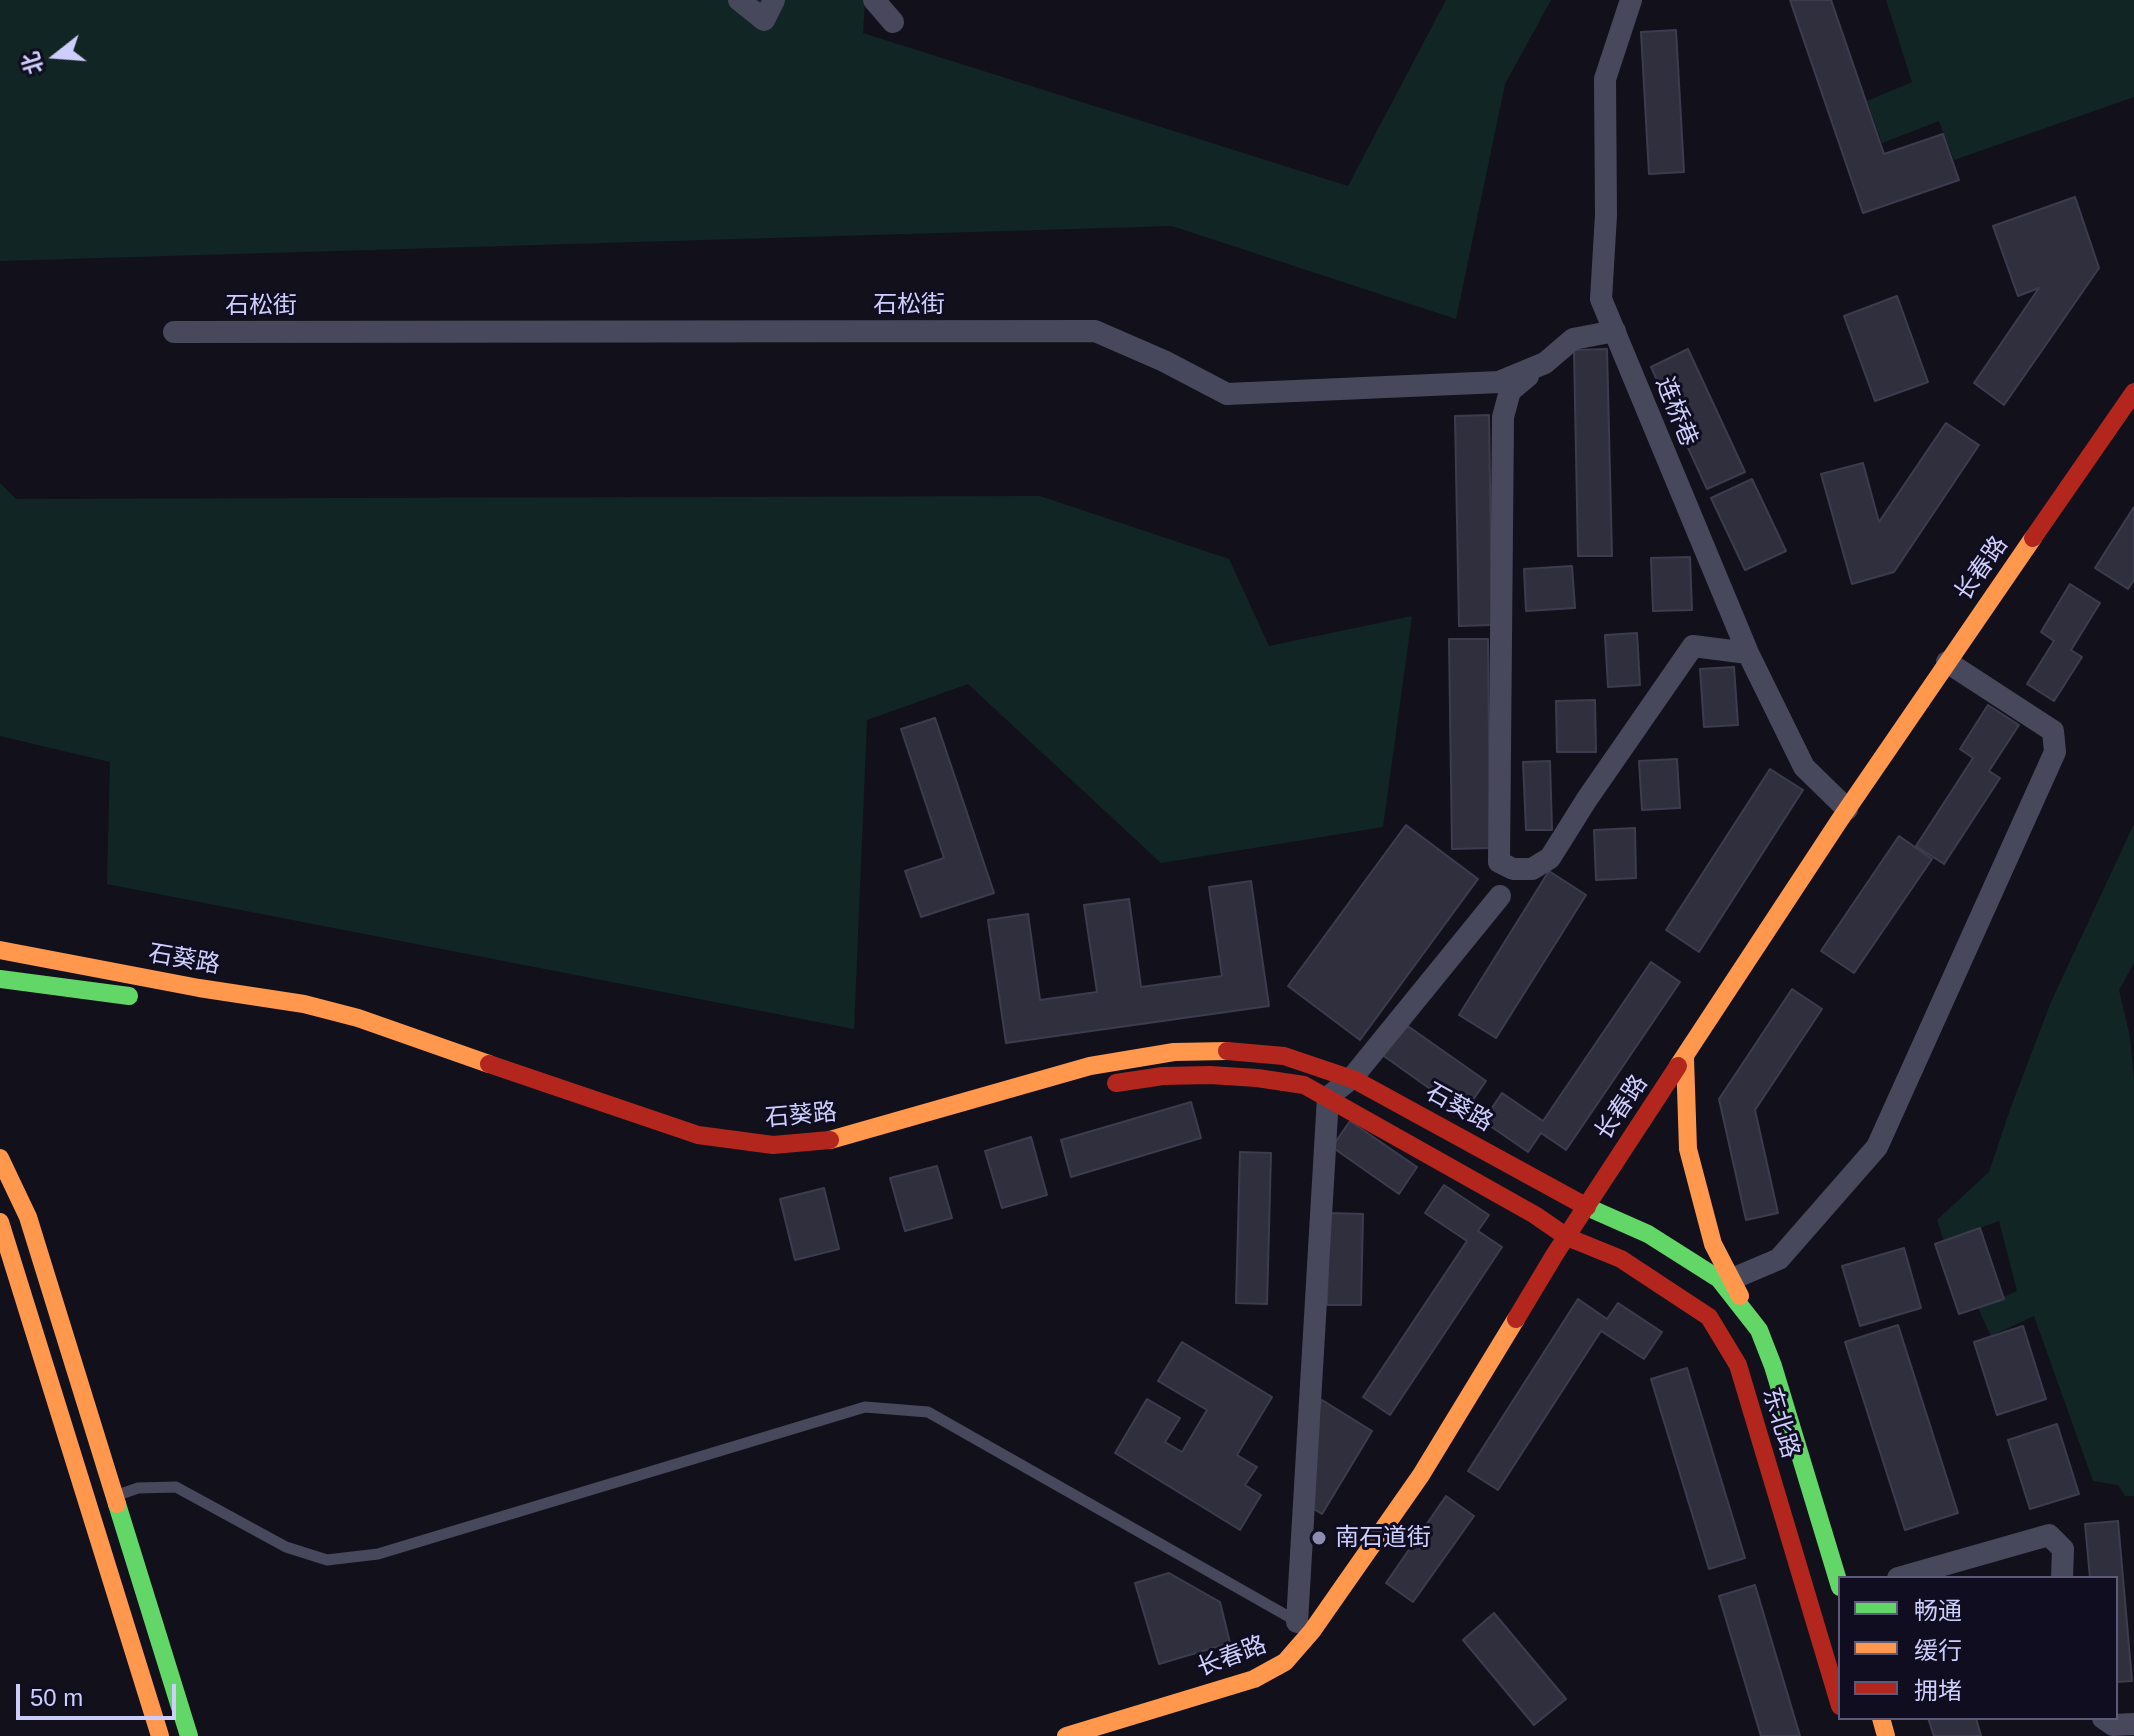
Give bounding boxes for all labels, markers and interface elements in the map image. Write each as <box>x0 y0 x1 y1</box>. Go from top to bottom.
north arrow <box>16 16 96 96</box>
text: 北 <box>17 49 48 77</box>
street label: 石松街 <box>873 291 945 319</box>
street label: 石松街 <box>225 292 297 320</box>
street label: 连桥巷 <box>1649 373 1703 451</box>
street label: 长春路 <box>1950 531 2014 607</box>
street label: 石葵路 <box>146 940 222 980</box>
street label: 长春路 <box>1590 1070 1654 1146</box>
street label: 石葵路 <box>1421 1078 1497 1138</box>
street label: 石葵路 <box>764 1099 838 1133</box>
street label: 东北路 <box>1756 1384 1804 1462</box>
place label: 南石道街 <box>1335 1524 1431 1552</box>
marker: 南石道街 <box>1310 1529 1328 1547</box>
legend <box>1838 1576 2118 1720</box>
text: 畅通 <box>1914 1597 1962 1624</box>
street label: 长春路 <box>1193 1631 1271 1683</box>
text: 缓行 <box>1914 1637 1962 1664</box>
scale bar <box>20 1668 180 1718</box>
text: 拥堵 <box>1914 1677 1962 1704</box>
text: 50 m <box>30 1684 83 1711</box>

